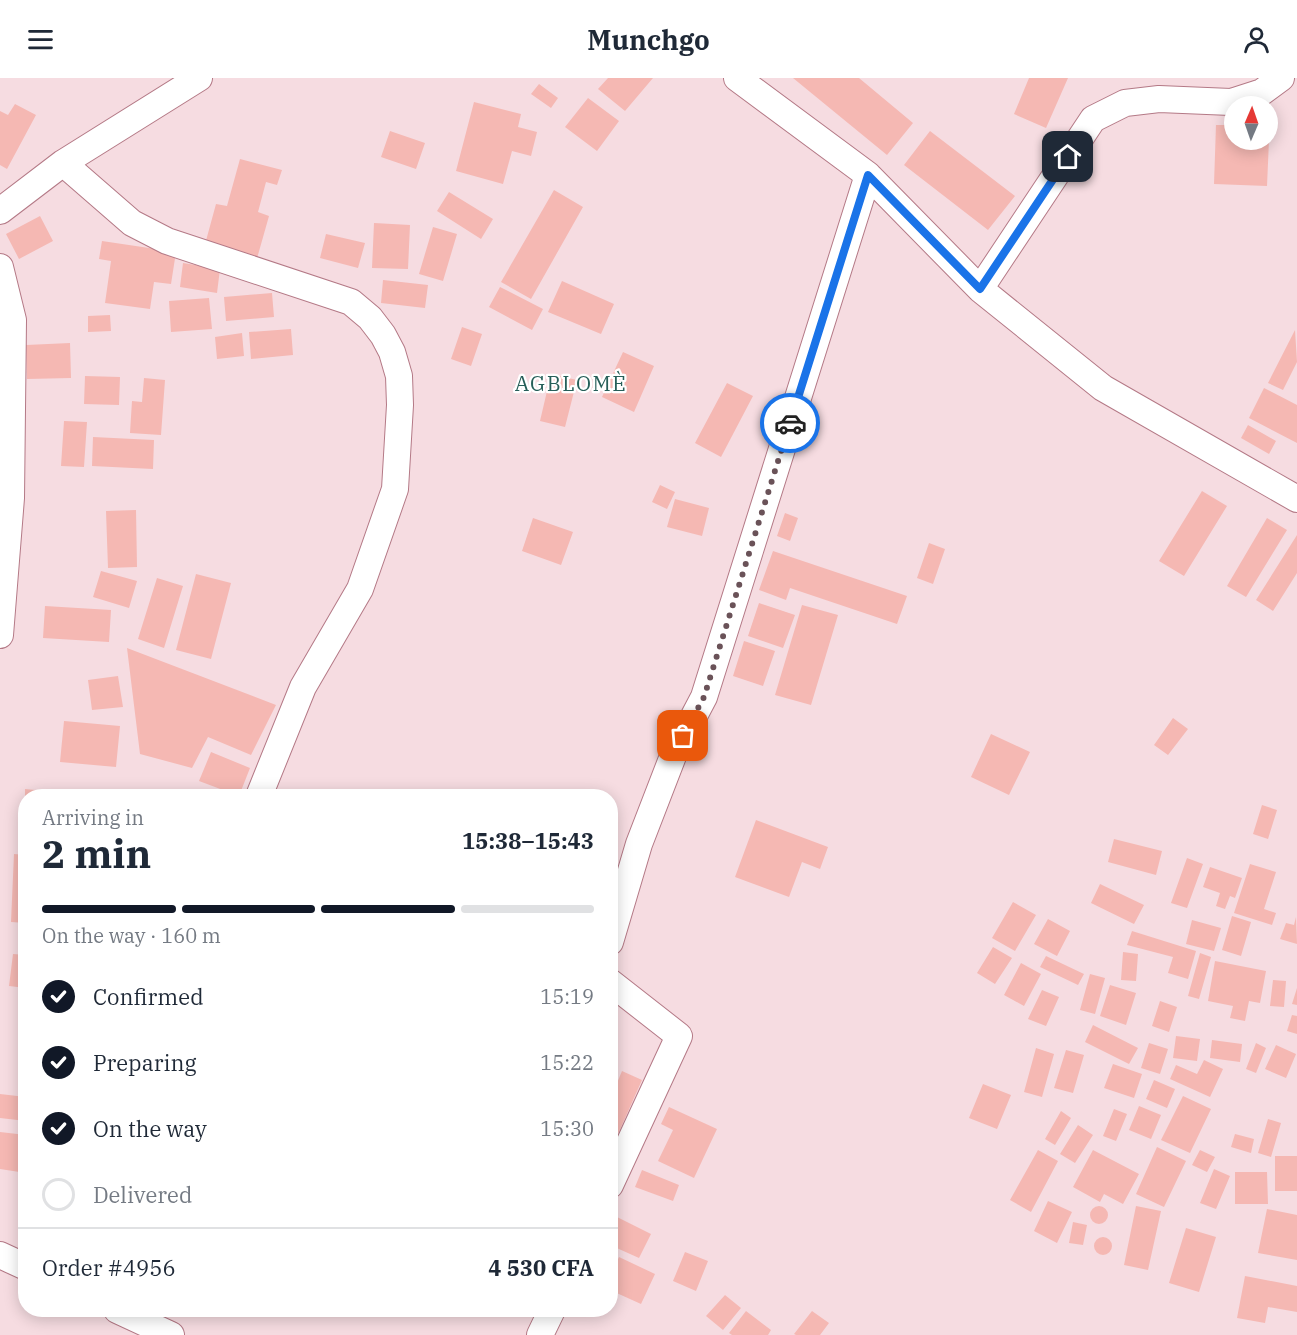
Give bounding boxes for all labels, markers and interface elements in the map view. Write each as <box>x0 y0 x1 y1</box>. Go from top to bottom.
text: Munchgo <box>587 22 710 57</box>
icon: menu <box>24 23 57 56</box>
icon: person <box>1240 23 1273 56</box>
north arrow <box>1224 96 1278 150</box>
map controls <box>1224 96 1278 150</box>
pin <box>1042 131 1093 182</box>
icon: home <box>1051 140 1084 173</box>
district label: AGBLOMÈ <box>515 369 627 397</box>
courier <box>760 393 820 453</box>
icon: car <box>774 407 807 440</box>
pin <box>657 710 708 761</box>
icon: bag <box>666 719 699 752</box>
text: Arriving in <box>42 804 144 831</box>
text: 15:38–15:43 <box>462 826 594 855</box>
text: 2 min <box>42 828 151 879</box>
text: On the way · 160 m <box>42 922 221 949</box>
icon: check <box>42 980 75 1013</box>
text: Confirmed <box>93 982 204 1011</box>
text: 15:19 <box>540 983 594 1010</box>
icon: check <box>42 1046 75 1079</box>
text: Preparing <box>93 1048 197 1077</box>
text: 15:22 <box>540 1049 594 1076</box>
icon: check <box>42 1112 75 1145</box>
text: On the way <box>93 1114 207 1143</box>
text: 15:30 <box>540 1115 594 1142</box>
text: Delivered <box>93 1180 192 1209</box>
text: Order #4956 <box>42 1253 176 1282</box>
text: 4 530 CFA <box>488 1253 594 1282</box>

